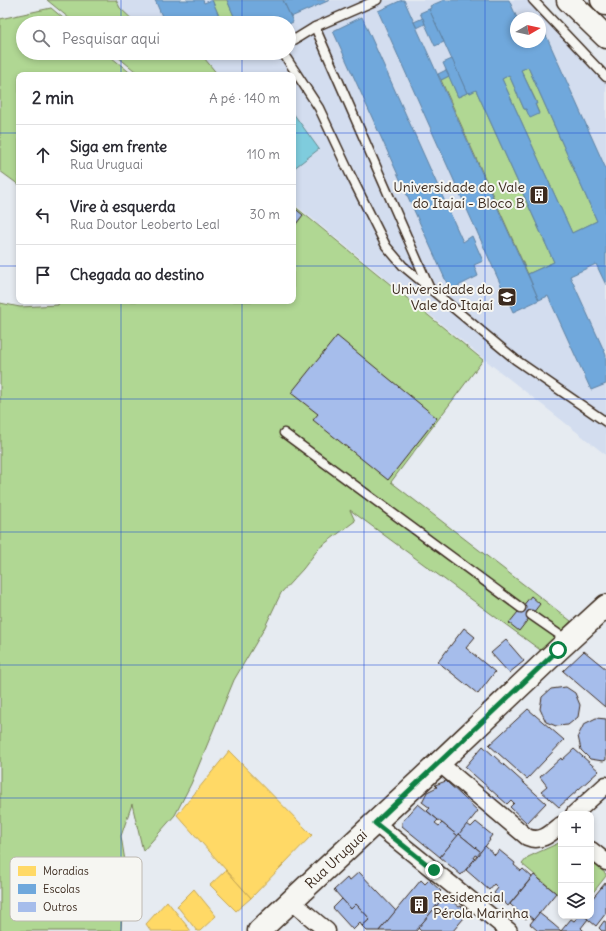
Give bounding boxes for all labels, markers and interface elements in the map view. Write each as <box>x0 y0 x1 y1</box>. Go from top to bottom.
north arrow <box>510 12 546 48</box>
search box <box>16 16 296 60</box>
icon: search <box>30 27 52 49</box>
text: Pesquisar aqui <box>62 29 160 48</box>
text: 2 min <box>32 87 74 109</box>
text: A pé · 140 m <box>209 90 280 107</box>
text: Siga em frente <box>70 137 167 156</box>
icon: ahead <box>32 144 54 166</box>
text: 110 m <box>247 146 280 163</box>
text: Rua Uruguai <box>70 156 143 173</box>
place label: Universidade do Vale do Itajaí - Bloco B <box>393 178 525 212</box>
building icon: Universidade do Vale do Itajaí - Bloco B <box>528 184 550 206</box>
text: Vire à esquerda <box>70 197 176 216</box>
icon: left <box>32 204 54 226</box>
text: 30 m <box>250 206 280 223</box>
text: Rua Doutor Leoberto Leal <box>70 216 220 233</box>
icon: arrive <box>32 264 54 286</box>
text: Chegada ao destino <box>70 265 204 284</box>
place label: Universidade do Vale do Itajaí <box>391 280 493 314</box>
school or university icon: Universidade do Vale do Itajaí <box>496 286 518 308</box>
route start <box>549 641 567 659</box>
map controls <box>558 811 594 919</box>
button: + <box>558 811 594 847</box>
street label: Rua Uruguai <box>301 826 371 892</box>
button: − <box>558 847 594 883</box>
legend <box>10 857 142 921</box>
route end <box>425 861 443 879</box>
text: Moradias <box>43 864 89 878</box>
text: Escolas <box>43 882 80 896</box>
button: layers <box>558 883 594 919</box>
place label: Residencial Pérola Marinha <box>433 888 529 922</box>
building icon: Residencial Pérola Marinha <box>408 894 430 916</box>
text: Outros <box>43 900 77 914</box>

